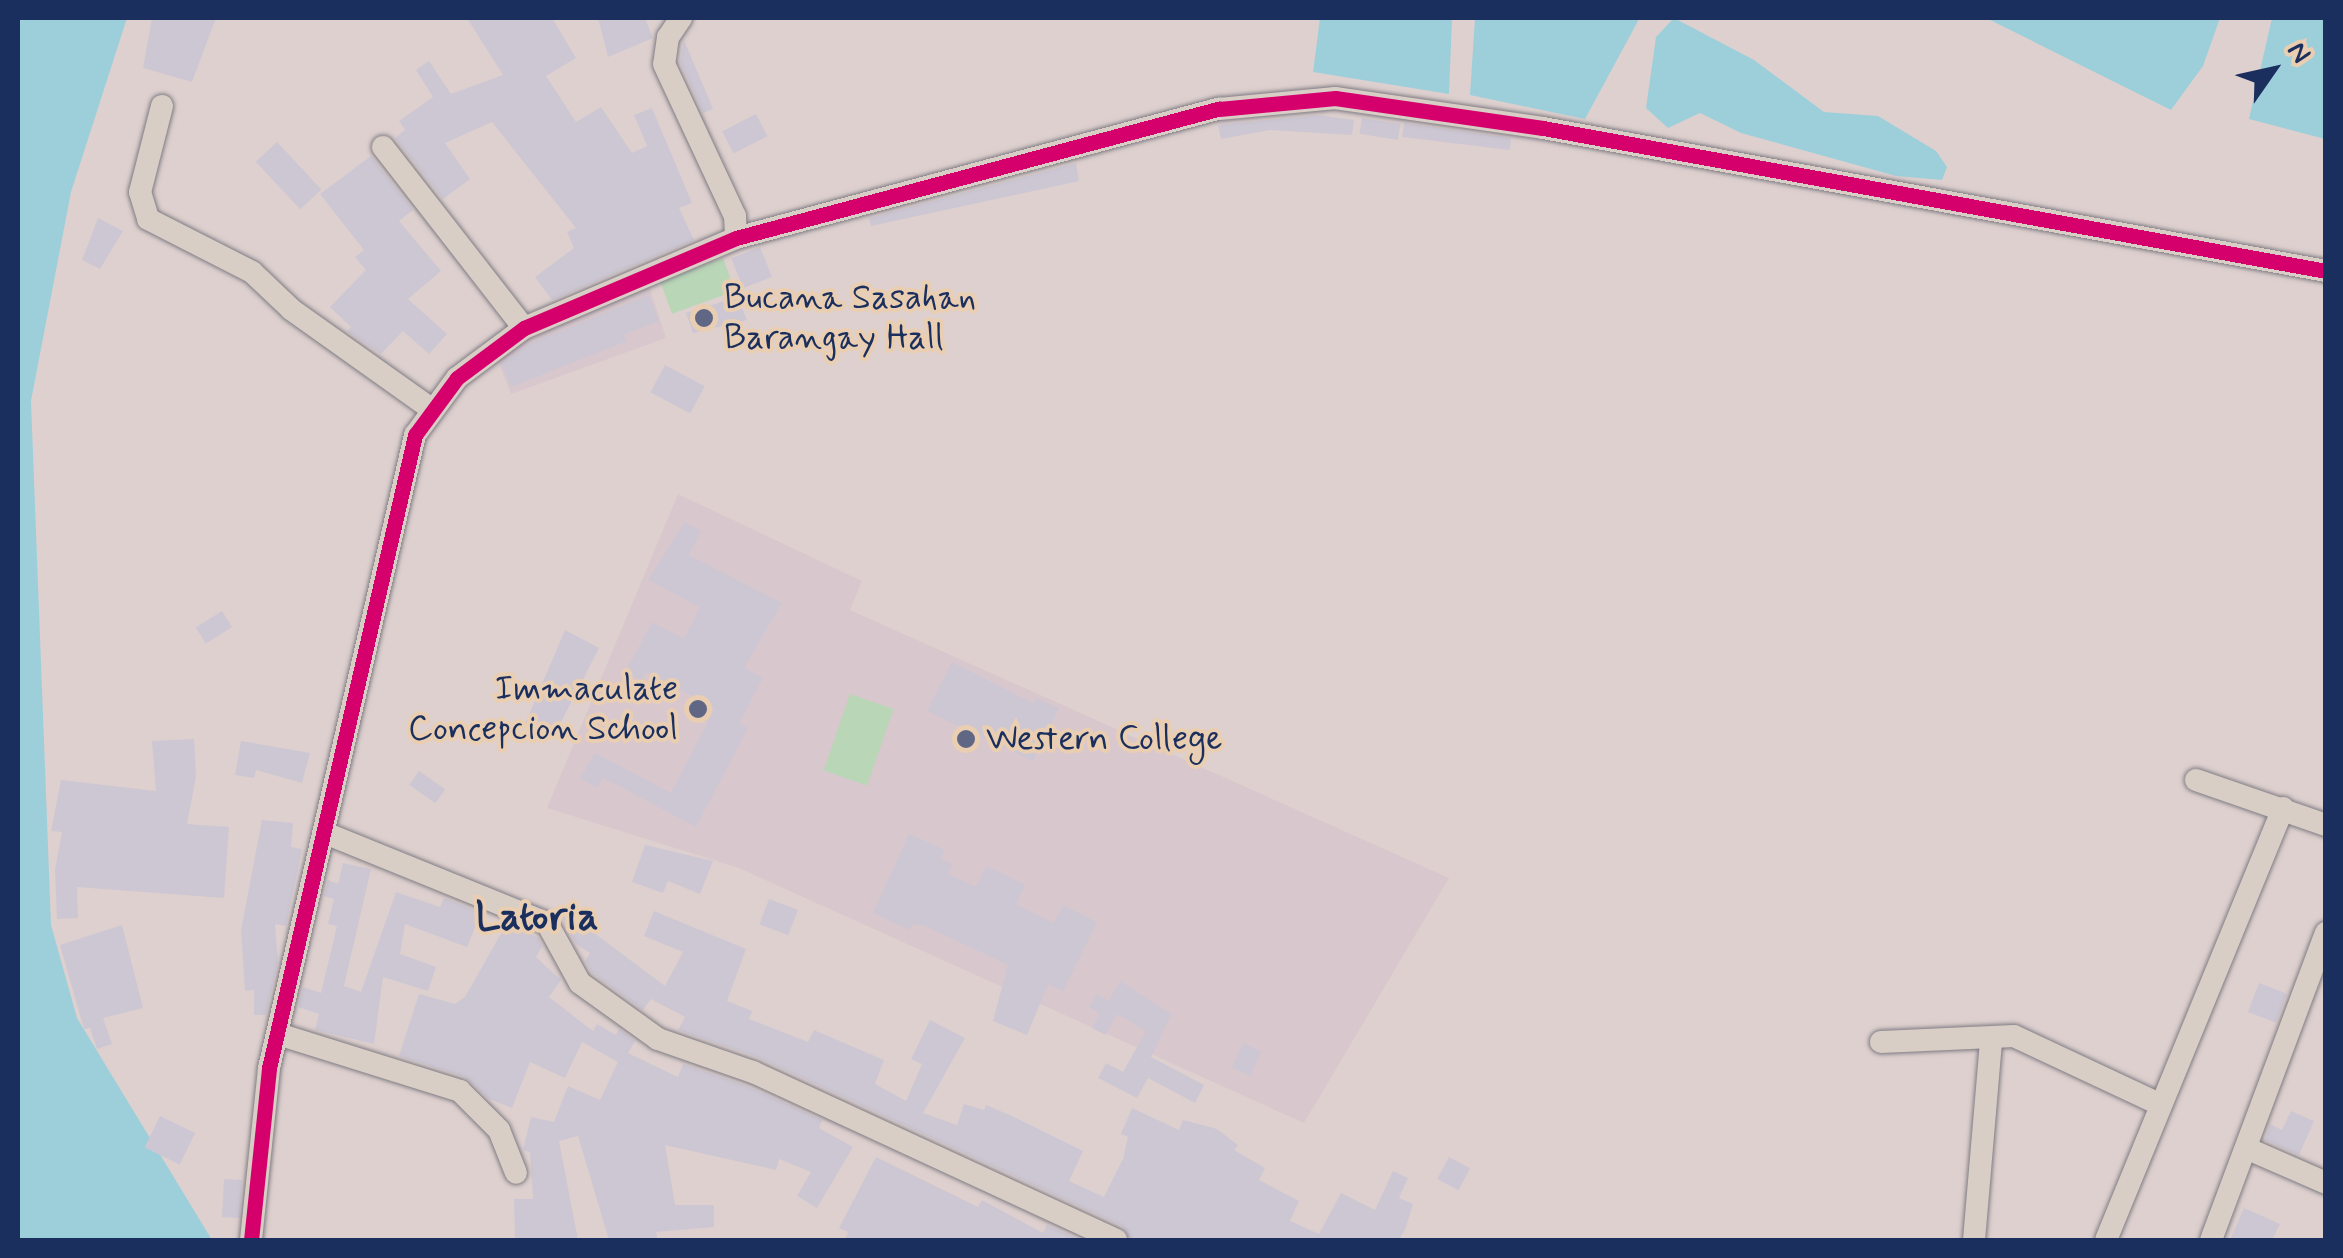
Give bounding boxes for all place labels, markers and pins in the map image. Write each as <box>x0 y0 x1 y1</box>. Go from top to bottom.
place label: Bucana Sasahan Barangay Hall <box>724 277 976 359</box>
marker: Bucana Sasahan Barangay Hall <box>693 307 715 329</box>
place label: Immaculate Concepcion School <box>408 668 678 750</box>
marker: Immaculate Concepcion School <box>687 698 709 720</box>
place label: Western College <box>986 718 1222 760</box>
marker: Western College <box>955 728 977 750</box>

